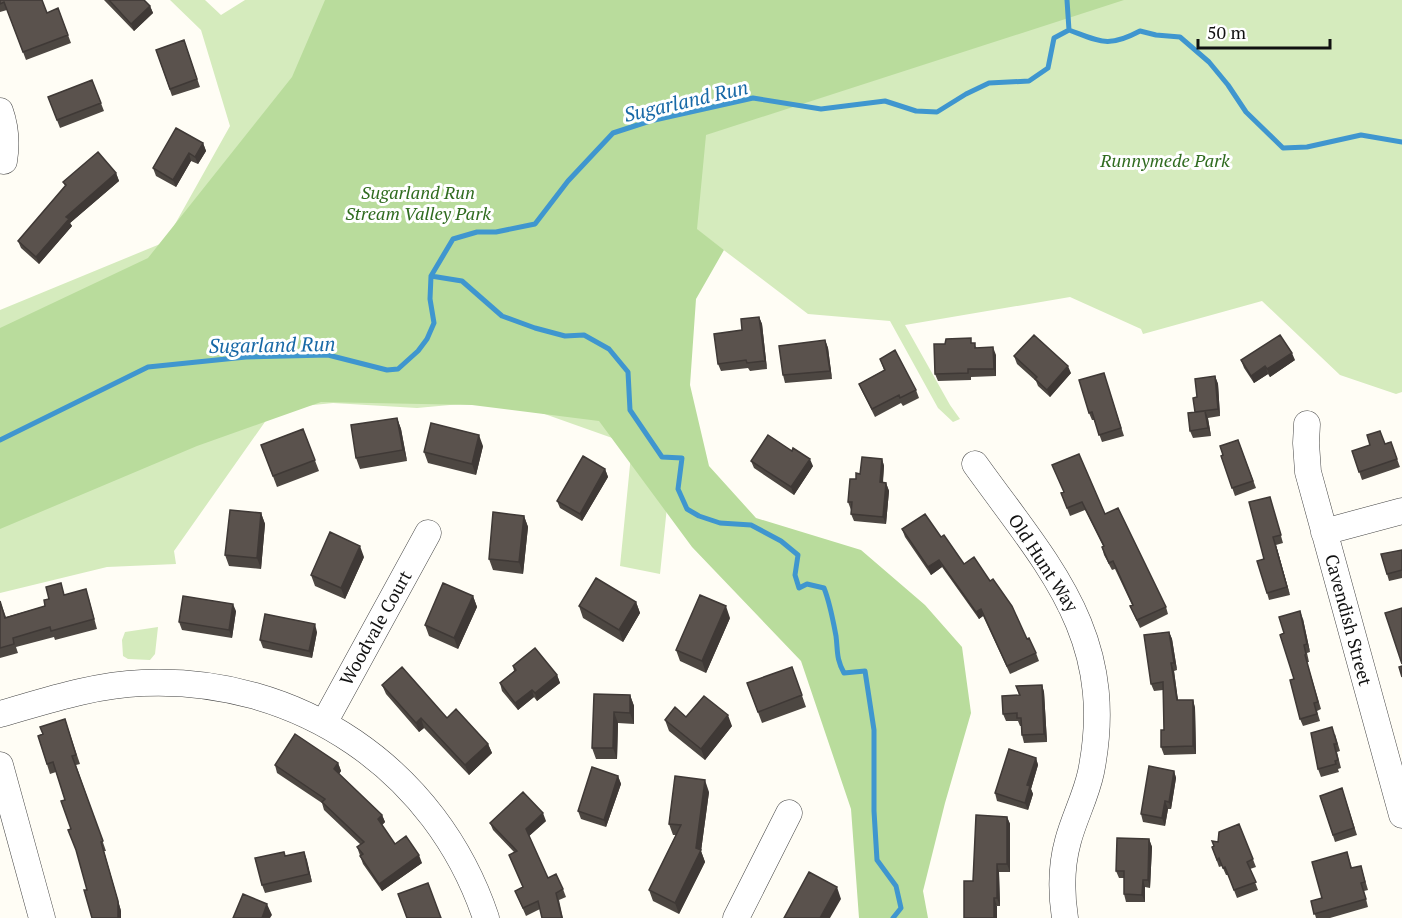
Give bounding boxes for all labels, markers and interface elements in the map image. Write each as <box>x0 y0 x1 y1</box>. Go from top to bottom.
scale bar <box>1198 12 1330 50</box>
text: 50 m <box>1207 20 1247 44</box>
water label: Sugarland Run <box>621 73 751 128</box>
park label: Runnymede Park <box>1099 148 1230 172</box>
park label: Sugarland Run Stream Valley Park <box>345 180 491 225</box>
water label: Sugarland Run <box>208 330 336 359</box>
street label: Old Hunt Way <box>1003 509 1085 617</box>
street label: Cavendish Street <box>1320 551 1378 689</box>
street label: Woodvale Court <box>334 566 417 689</box>

